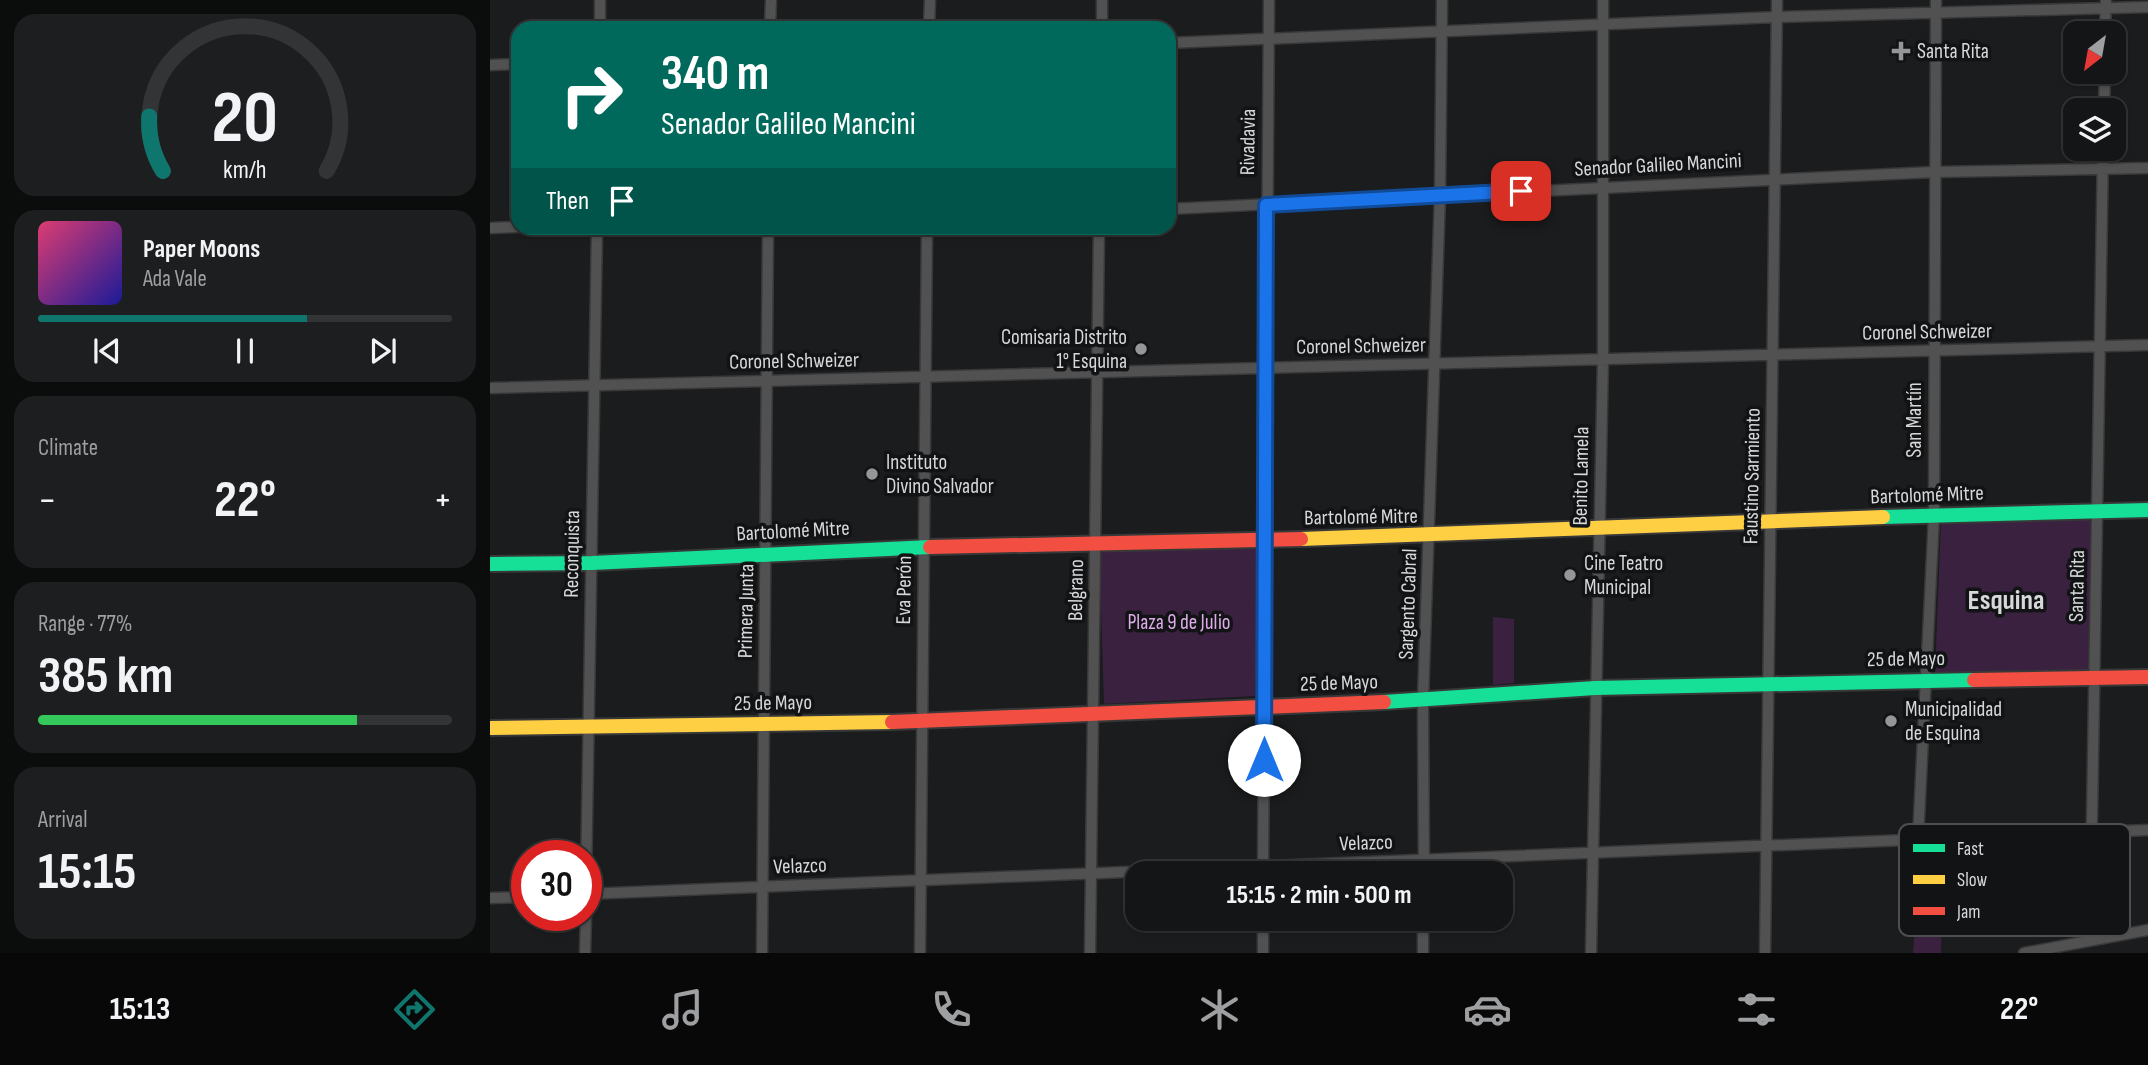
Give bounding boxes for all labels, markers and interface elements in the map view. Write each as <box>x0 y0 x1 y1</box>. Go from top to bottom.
north arrow <box>2063 21 2126 84</box>
map controls <box>2063 21 2126 161</box>
place label: Santa Rita <box>1917 39 1989 64</box>
marker: Santa Rita <box>1891 41 1911 61</box>
text: 340 m <box>661 45 769 104</box>
icon: right <box>546 49 637 140</box>
text: 20 <box>212 75 278 163</box>
button: layers <box>2063 98 2126 161</box>
text: Senador Galileo Mancini <box>661 105 916 144</box>
street label: Rivadavia <box>1235 109 1261 175</box>
street label: Senador Galileo Mancini <box>1574 148 1742 182</box>
text: km/h <box>223 155 267 186</box>
pin <box>1491 161 1551 221</box>
icon: arrive <box>1502 172 1540 210</box>
icon: arrive <box>603 182 641 220</box>
text: Then <box>546 186 589 217</box>
text: Paper Moons <box>143 234 260 265</box>
text: Ada Vale <box>143 265 207 293</box>
street label: Coronel Schweizer <box>1862 318 1992 346</box>
place label: Comisaria Distrito 1° Esquina <box>1001 325 1127 374</box>
icon: previous <box>88 332 126 370</box>
icon: pause <box>226 332 264 370</box>
icon: next <box>364 332 402 370</box>
street label: Coronel Schweizer <box>1296 332 1426 360</box>
marker: Comisaria Distrito 1° Esquina <box>1133 341 1149 357</box>
street label: Coronel Schweizer <box>729 347 859 375</box>
street label: San Martín <box>1902 382 1927 458</box>
street label: Faustino Sarmiento <box>1738 408 1766 544</box>
street label: Benito Lamela <box>1568 426 1594 526</box>
text: Climate <box>38 434 98 462</box>
place label: Instituto Divino Salvador <box>886 450 994 499</box>
marker: Instituto Divino Salvador <box>864 466 880 482</box>
text: 22° <box>214 469 276 532</box>
text: − <box>38 478 57 523</box>
text: + <box>433 478 452 523</box>
street label: Bartolomé Mitre <box>1870 481 1984 509</box>
street label: Bartolomé Mitre <box>1304 504 1418 530</box>
street label: Reconquista <box>559 510 585 598</box>
street label: Bartolomé Mitre <box>736 516 850 546</box>
street label: Sargento Cabral <box>1394 548 1422 660</box>
street label: Santa Rita <box>2064 550 2090 622</box>
place label: Cine Teatro Municipal <box>1584 551 1663 600</box>
street label: Eva Perón <box>891 555 917 625</box>
street label: Belgrano <box>1063 559 1089 621</box>
street label: Primera Junta <box>733 564 759 658</box>
marker: Cine Teatro Municipal <box>1562 567 1578 583</box>
district label: Esquina <box>1968 584 2044 617</box>
text: Range · 77% <box>38 610 132 638</box>
park label: Plaza 9 de Julio <box>1127 610 1231 635</box>
text: 385 km <box>38 645 173 708</box>
street label: 25 de Mayo <box>1867 646 1945 672</box>
street label: 25 de Mayo <box>1300 669 1378 697</box>
street label: 25 de Mayo <box>734 690 812 716</box>
place label: Municipalidad de Esquina <box>1905 697 2002 746</box>
marker: Municipalidad de Esquina <box>1883 713 1899 729</box>
position arrow <box>1227 723 1301 797</box>
text: Arrival <box>38 806 87 834</box>
legend <box>1899 824 2130 936</box>
street label: Velazco <box>1339 830 1393 856</box>
text: Fast <box>1957 838 1984 861</box>
speed limit sign: 30 <box>511 840 602 931</box>
text: 15:15 <box>38 841 136 904</box>
street label: Velazco <box>773 853 827 879</box>
text: Slow <box>1957 869 1987 892</box>
text: 15:15 · 2 min · 500 m <box>1227 880 1411 911</box>
text: Jam <box>1956 901 1980 924</box>
icon: directions <box>390 985 439 1034</box>
icon: music <box>658 985 707 1034</box>
icon: phone <box>927 985 976 1034</box>
icon: climate <box>1195 985 1244 1034</box>
icon: car <box>1463 985 1512 1034</box>
icon: filters <box>1732 985 1781 1034</box>
text: 15:13 <box>110 990 170 1029</box>
text: 22° <box>2000 990 2038 1029</box>

